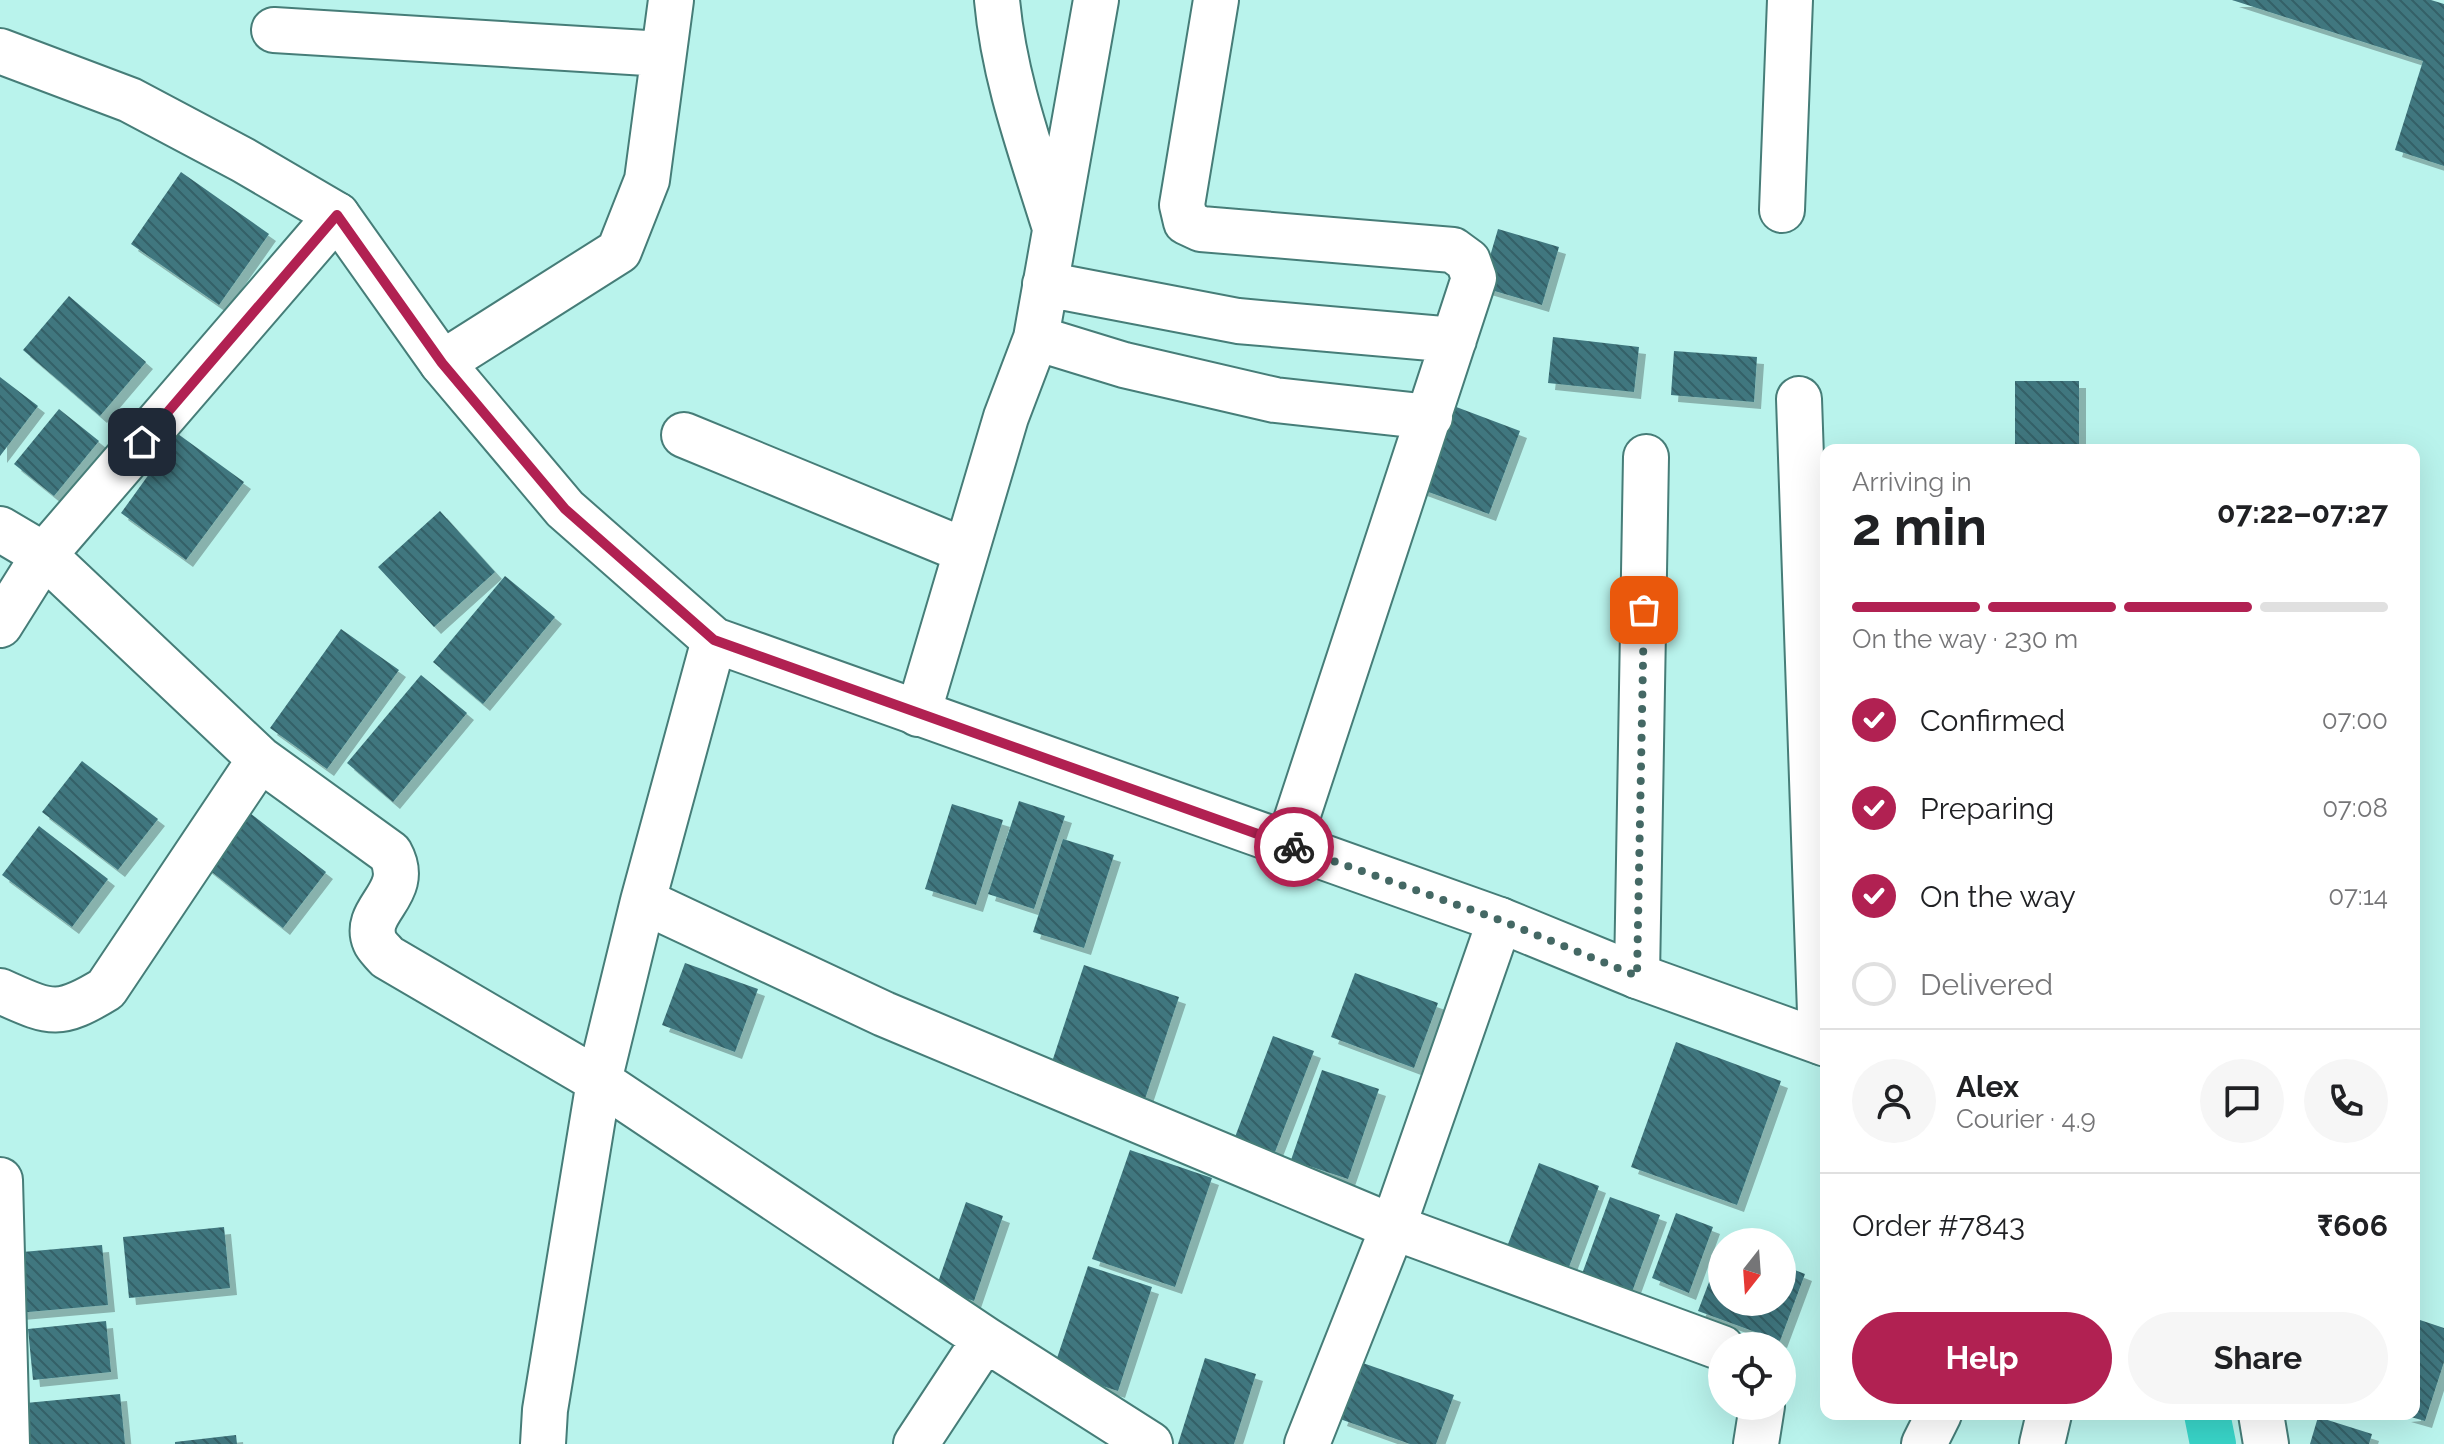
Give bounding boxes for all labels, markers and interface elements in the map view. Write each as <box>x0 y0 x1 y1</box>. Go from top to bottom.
pin <box>108 408 176 476</box>
icon: home <box>120 420 164 464</box>
text: Arriving in <box>1852 467 1972 497</box>
text: 07:22–07:27 <box>2217 495 2388 530</box>
text: 2 min <box>1852 496 1987 557</box>
pin <box>1610 576 1678 644</box>
icon: bag <box>1622 588 1666 632</box>
text: On the way · 230 m <box>1852 624 2078 654</box>
icon: check <box>1852 698 1896 742</box>
text: Confirmed <box>1920 703 2065 738</box>
text: 07:00 <box>2322 705 2388 735</box>
icon: check <box>1852 786 1896 830</box>
text: Preparing <box>1920 791 2054 826</box>
text: 07:08 <box>2322 793 2388 823</box>
courier <box>1254 807 1334 887</box>
icon: bike <box>1272 825 1316 869</box>
icon: check <box>1852 874 1896 918</box>
text: On the way <box>1920 879 2076 914</box>
text: 07:14 <box>2328 881 2388 911</box>
text: Delivered <box>1920 967 2053 1002</box>
button: person <box>1852 1059 1936 1143</box>
button: chat <box>2200 1059 2284 1143</box>
button: phone <box>2304 1059 2388 1143</box>
text: Alex <box>1956 1069 2019 1104</box>
text: Courier · 4.9 <box>1956 1104 2096 1134</box>
text: Order #7843 <box>1852 1208 2025 1243</box>
text: ₹606 <box>2317 1208 2388 1243</box>
north arrow <box>1708 1228 1796 1316</box>
map controls <box>1708 1228 1796 1420</box>
button: Help <box>1852 1312 2112 1404</box>
button: Share <box>2128 1312 2388 1404</box>
button: locate <box>1708 1332 1796 1420</box>

